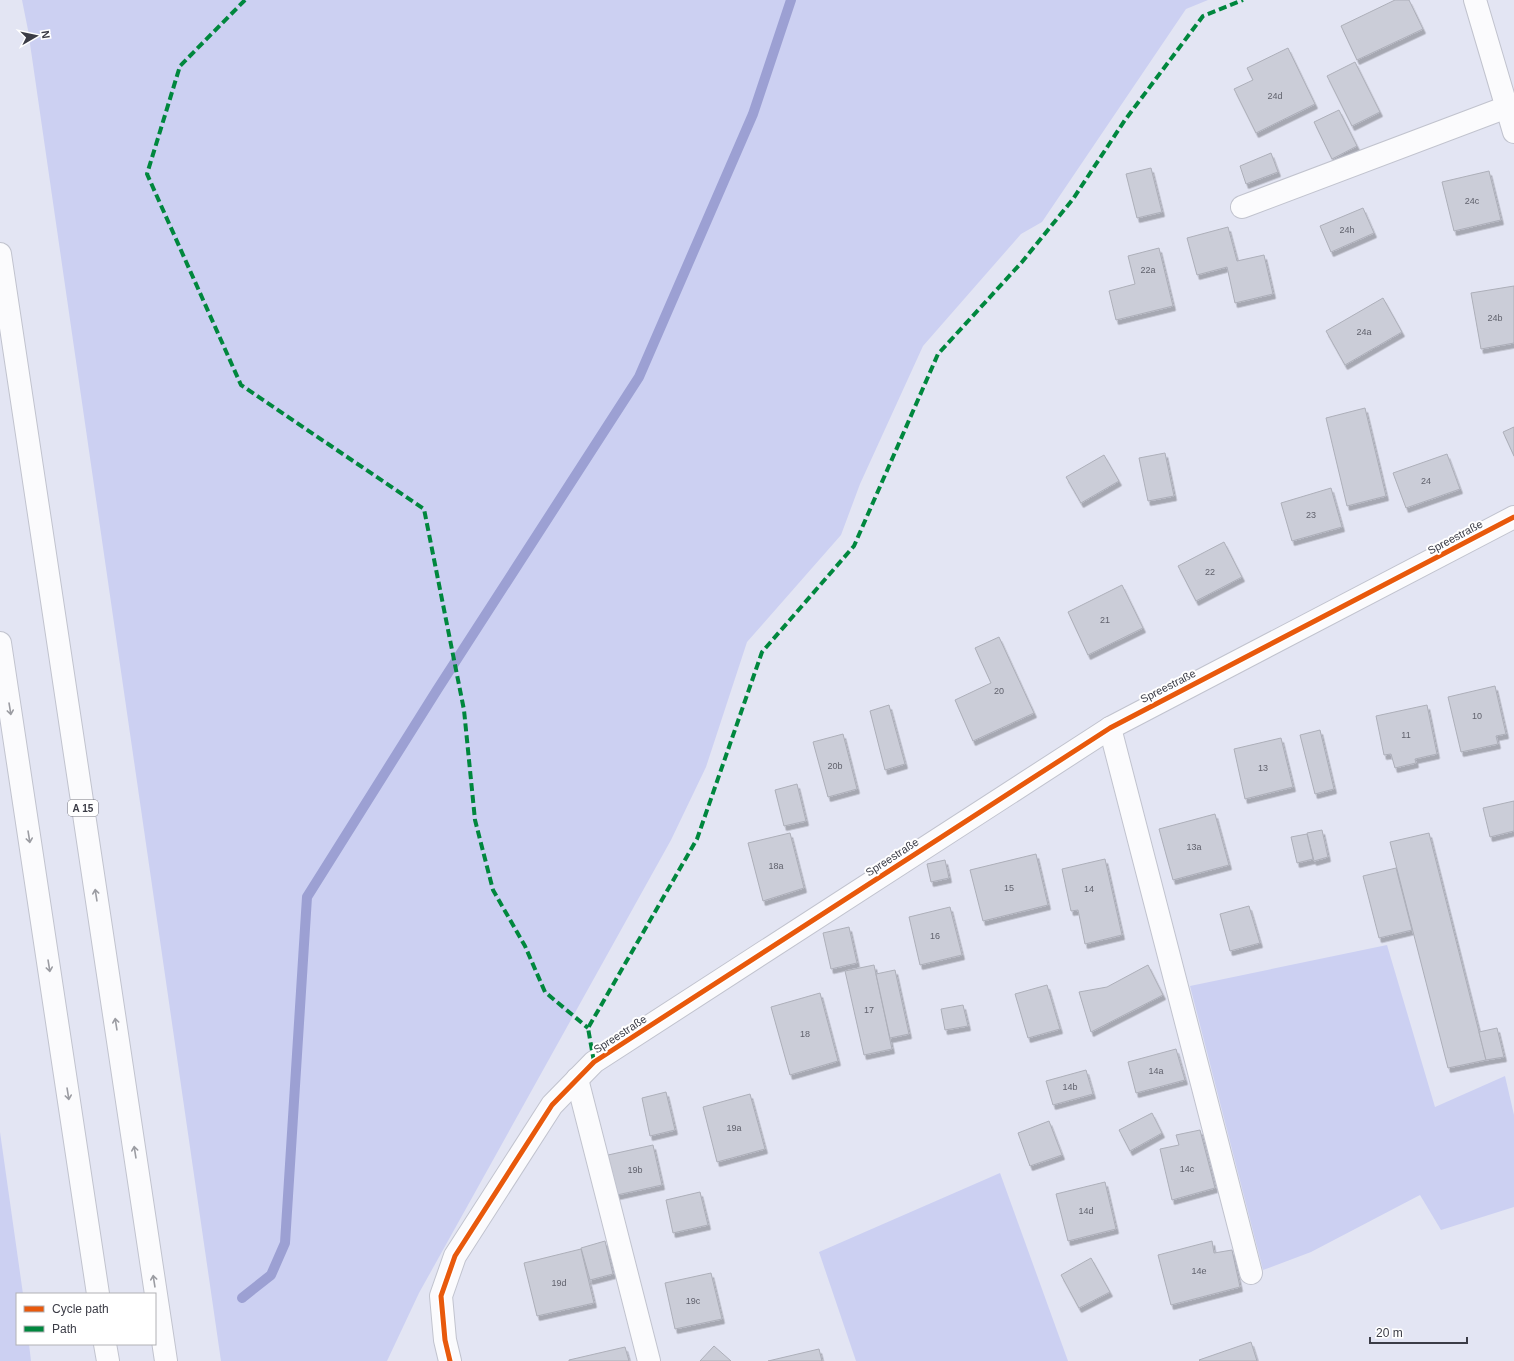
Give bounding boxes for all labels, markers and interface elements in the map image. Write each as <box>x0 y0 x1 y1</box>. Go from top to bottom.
north arrow <box>16 16 56 56</box>
text: N <box>39 30 52 39</box>
house number: 24d <box>1267 91 1283 101</box>
house number: 24c <box>1465 196 1480 206</box>
house number: 24h <box>1339 225 1355 235</box>
house number: 22a <box>1140 265 1156 275</box>
house number: 24b <box>1487 313 1503 323</box>
house number: 24a <box>1356 327 1372 337</box>
house number: 24 <box>1421 476 1431 486</box>
house number: 23 <box>1306 510 1316 520</box>
street label: Spreestraße <box>1425 517 1485 557</box>
house number: 22 <box>1205 567 1215 577</box>
house number: 21 <box>1100 615 1110 625</box>
street label: Spreestraße <box>1138 667 1198 705</box>
house number: 20 <box>994 686 1004 696</box>
one-way arrow <box>6 702 14 715</box>
house number: 10 <box>1472 711 1482 721</box>
house number: 11 <box>1401 730 1411 740</box>
house number: 20b <box>827 761 843 771</box>
house number: 13 <box>1258 763 1268 773</box>
road number: A 15 <box>68 800 98 816</box>
one-way arrow <box>25 830 33 843</box>
street label: Spreestraße <box>863 835 921 879</box>
house number: 13a <box>1186 842 1202 852</box>
house number: 18a <box>768 861 784 871</box>
house number: 15 <box>1004 883 1014 893</box>
house number: 14 <box>1084 884 1094 894</box>
one-way arrow <box>92 889 100 902</box>
house number: 16 <box>930 931 940 941</box>
one-way arrow <box>45 959 53 972</box>
house number: 17 <box>864 1005 874 1015</box>
street label: Spreestraße <box>591 1012 649 1056</box>
one-way arrow <box>112 1018 120 1031</box>
house number: 18 <box>800 1029 810 1039</box>
house number: 14a <box>1148 1066 1164 1076</box>
house number: 14b <box>1062 1082 1078 1092</box>
one-way arrow <box>64 1088 72 1101</box>
house number: 19a <box>726 1123 742 1133</box>
one-way arrow <box>131 1146 139 1159</box>
house number: 14c <box>1180 1164 1195 1174</box>
house number: 19b <box>627 1165 643 1175</box>
house number: 14d <box>1078 1206 1094 1216</box>
house number: 14e <box>1191 1266 1207 1276</box>
one-way arrow <box>150 1275 158 1288</box>
house number: 19d <box>551 1278 567 1288</box>
legend <box>16 1293 156 1345</box>
house number: 19c <box>686 1296 701 1306</box>
text: Cycle path <box>52 1302 109 1316</box>
scale bar <box>1370 1319 1467 1345</box>
text: Path <box>52 1322 77 1336</box>
text: 20 m <box>1376 1326 1403 1340</box>

